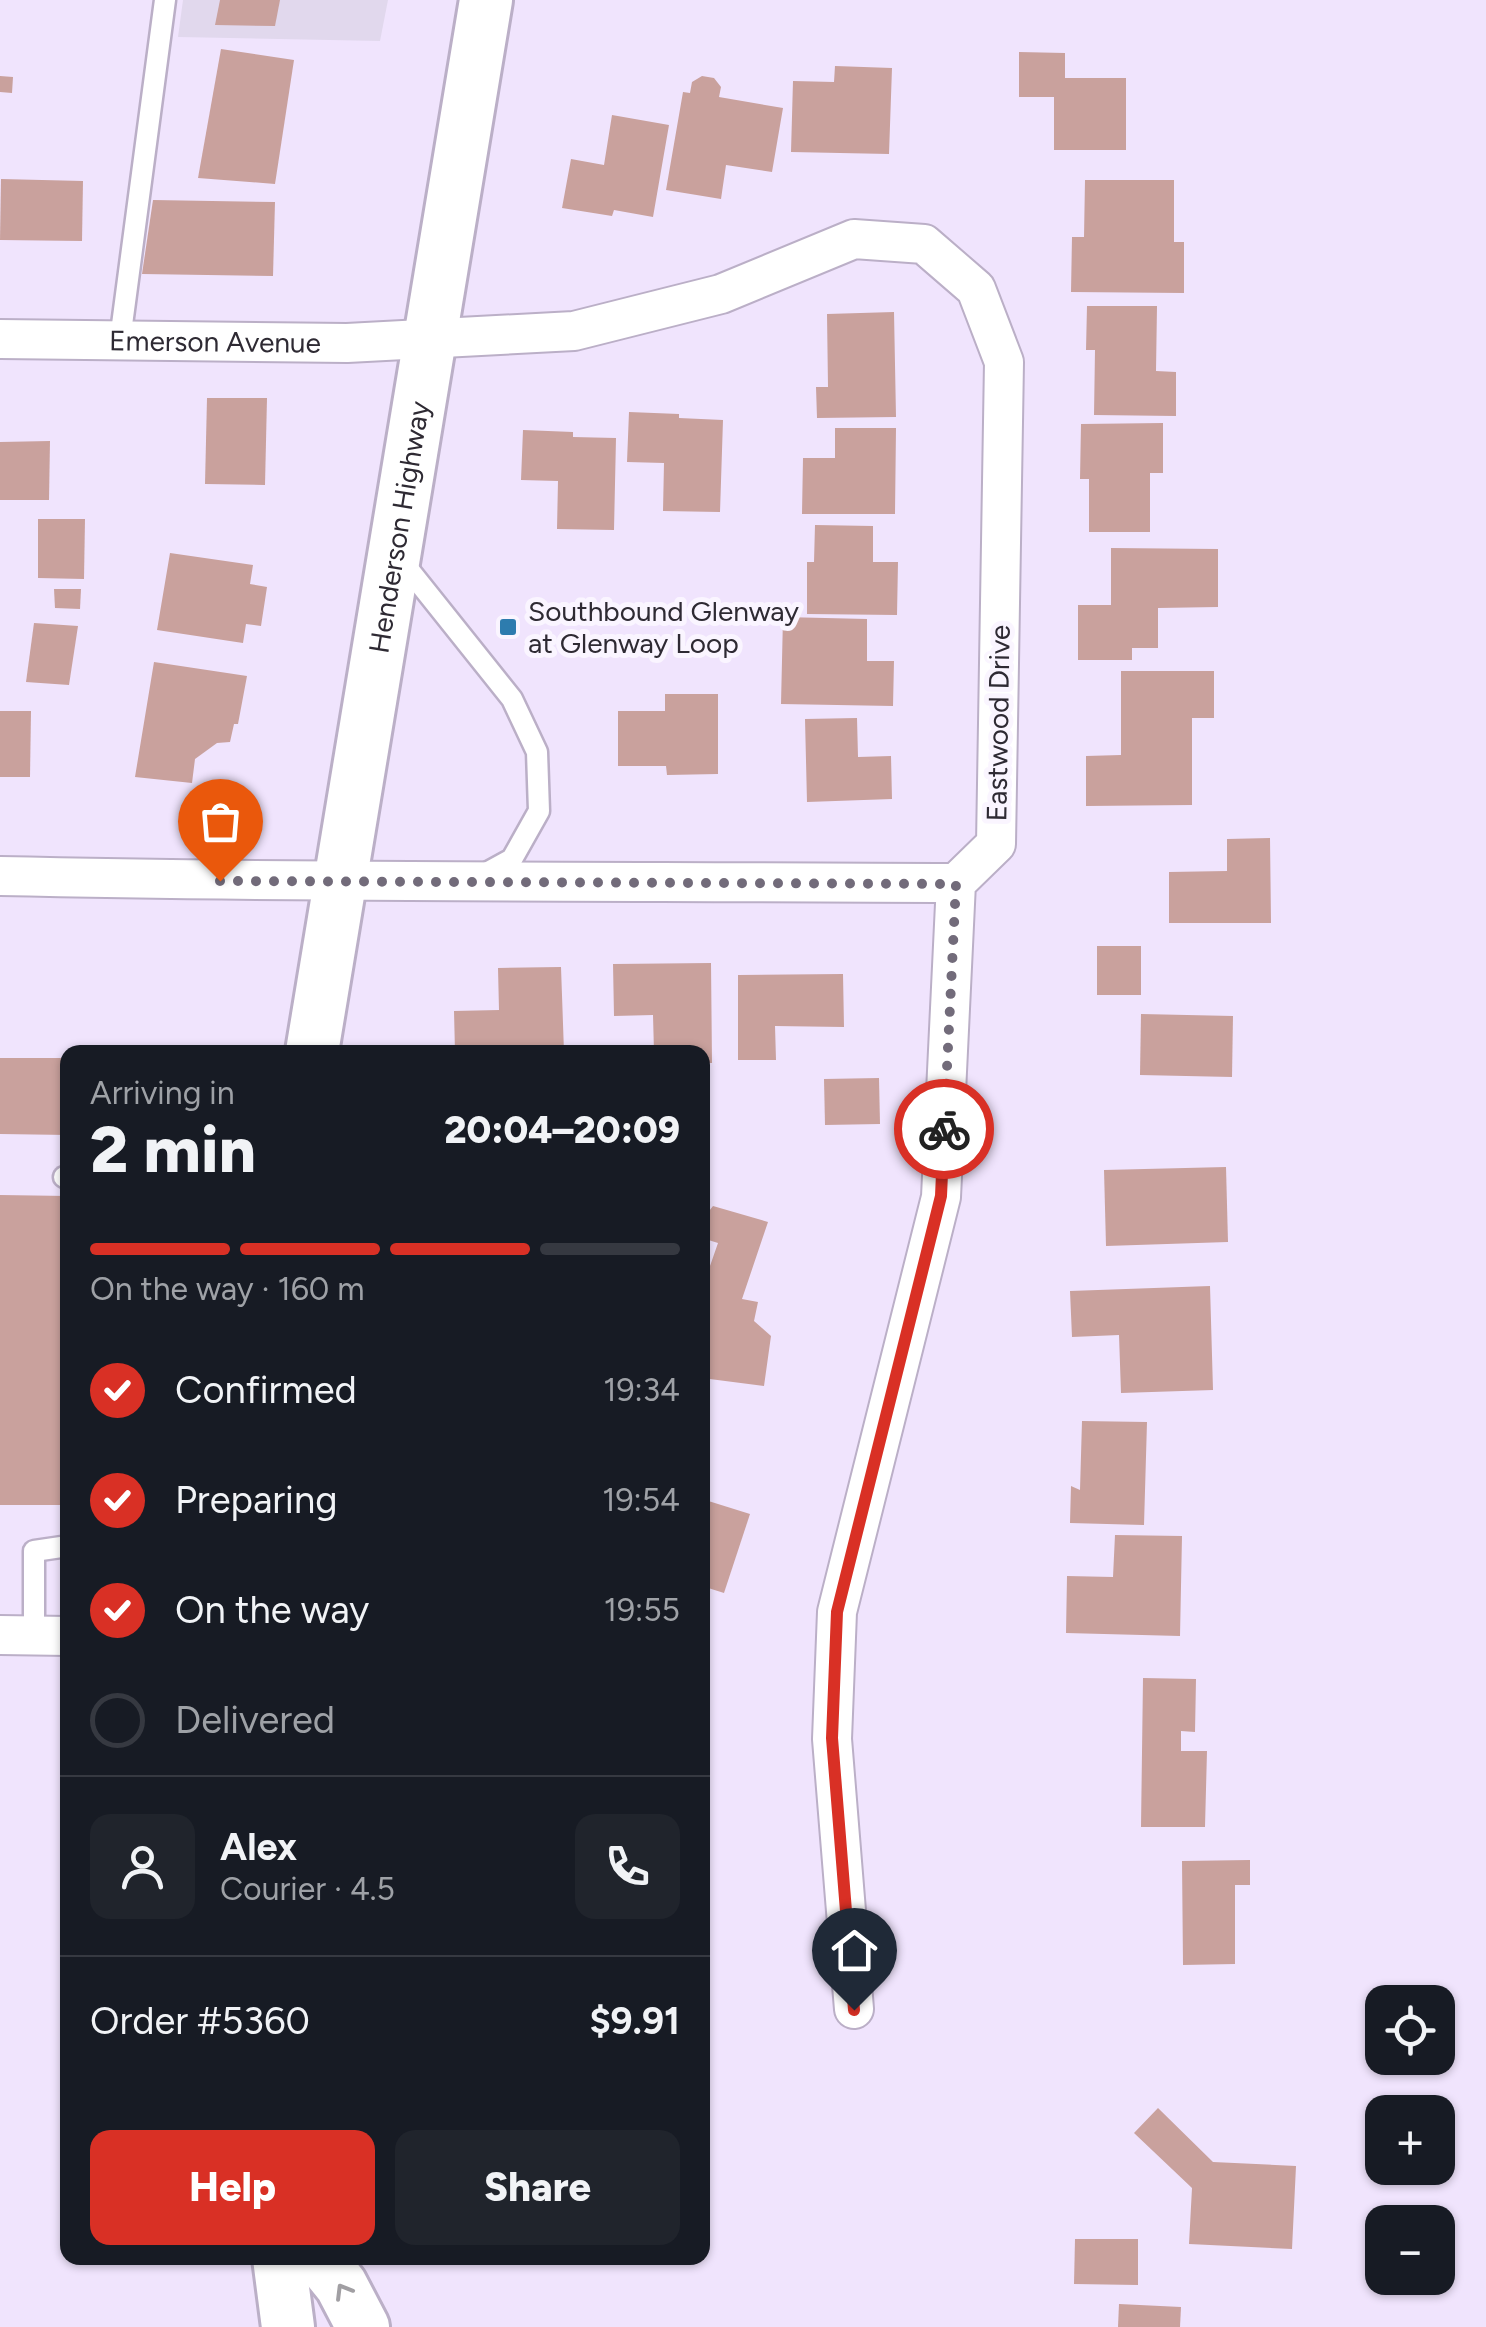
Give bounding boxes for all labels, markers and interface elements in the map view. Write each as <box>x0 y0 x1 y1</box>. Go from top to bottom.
street label: Emerson Avenue <box>109 323 321 360</box>
street label: Henderson Highway <box>361 398 436 656</box>
place label: Southbound Glenway at Glenway Loop <box>528 594 799 660</box>
marker: Southbound Glenway at Glenway Loop <box>497 616 519 638</box>
street label: Eastwood Drive <box>979 624 1017 822</box>
pin <box>178 779 263 882</box>
icon: bag <box>193 794 248 849</box>
text: Arriving in <box>90 1074 235 1112</box>
courier <box>894 1079 994 1179</box>
icon: bike <box>917 1102 972 1157</box>
text: 20:04–20:09 <box>444 1107 680 1153</box>
text: 2 min <box>90 1110 256 1188</box>
text: On the way · 160 m <box>90 1270 364 1308</box>
icon: check <box>90 1363 145 1418</box>
text: Confirmed <box>175 1367 357 1413</box>
text: 19:34 <box>603 1371 680 1409</box>
icon: check <box>90 1473 145 1528</box>
text: Preparing <box>175 1477 337 1523</box>
text: 19:54 <box>602 1481 680 1519</box>
icon: check <box>90 1583 145 1638</box>
text: On the way <box>175 1587 369 1633</box>
text: 19:55 <box>604 1591 680 1629</box>
text: Delivered <box>175 1697 335 1743</box>
button: person <box>90 1814 195 1919</box>
button: phone <box>575 1814 680 1919</box>
text: Alex <box>220 1824 297 1870</box>
text: Courier · 4.5 <box>220 1870 395 1908</box>
pin <box>812 1908 897 2011</box>
icon: home <box>827 1923 882 1978</box>
map controls <box>1365 1985 1455 2295</box>
button: locate <box>1365 1985 1455 2075</box>
text: Order #5360 <box>90 1998 310 2044</box>
text: $9.91 <box>589 1998 680 2044</box>
button: + <box>1365 2095 1455 2185</box>
button: Help <box>90 2130 375 2245</box>
button: Share <box>395 2130 680 2245</box>
button: − <box>1365 2205 1455 2295</box>
one-way arrow <box>336 2284 355 2302</box>

